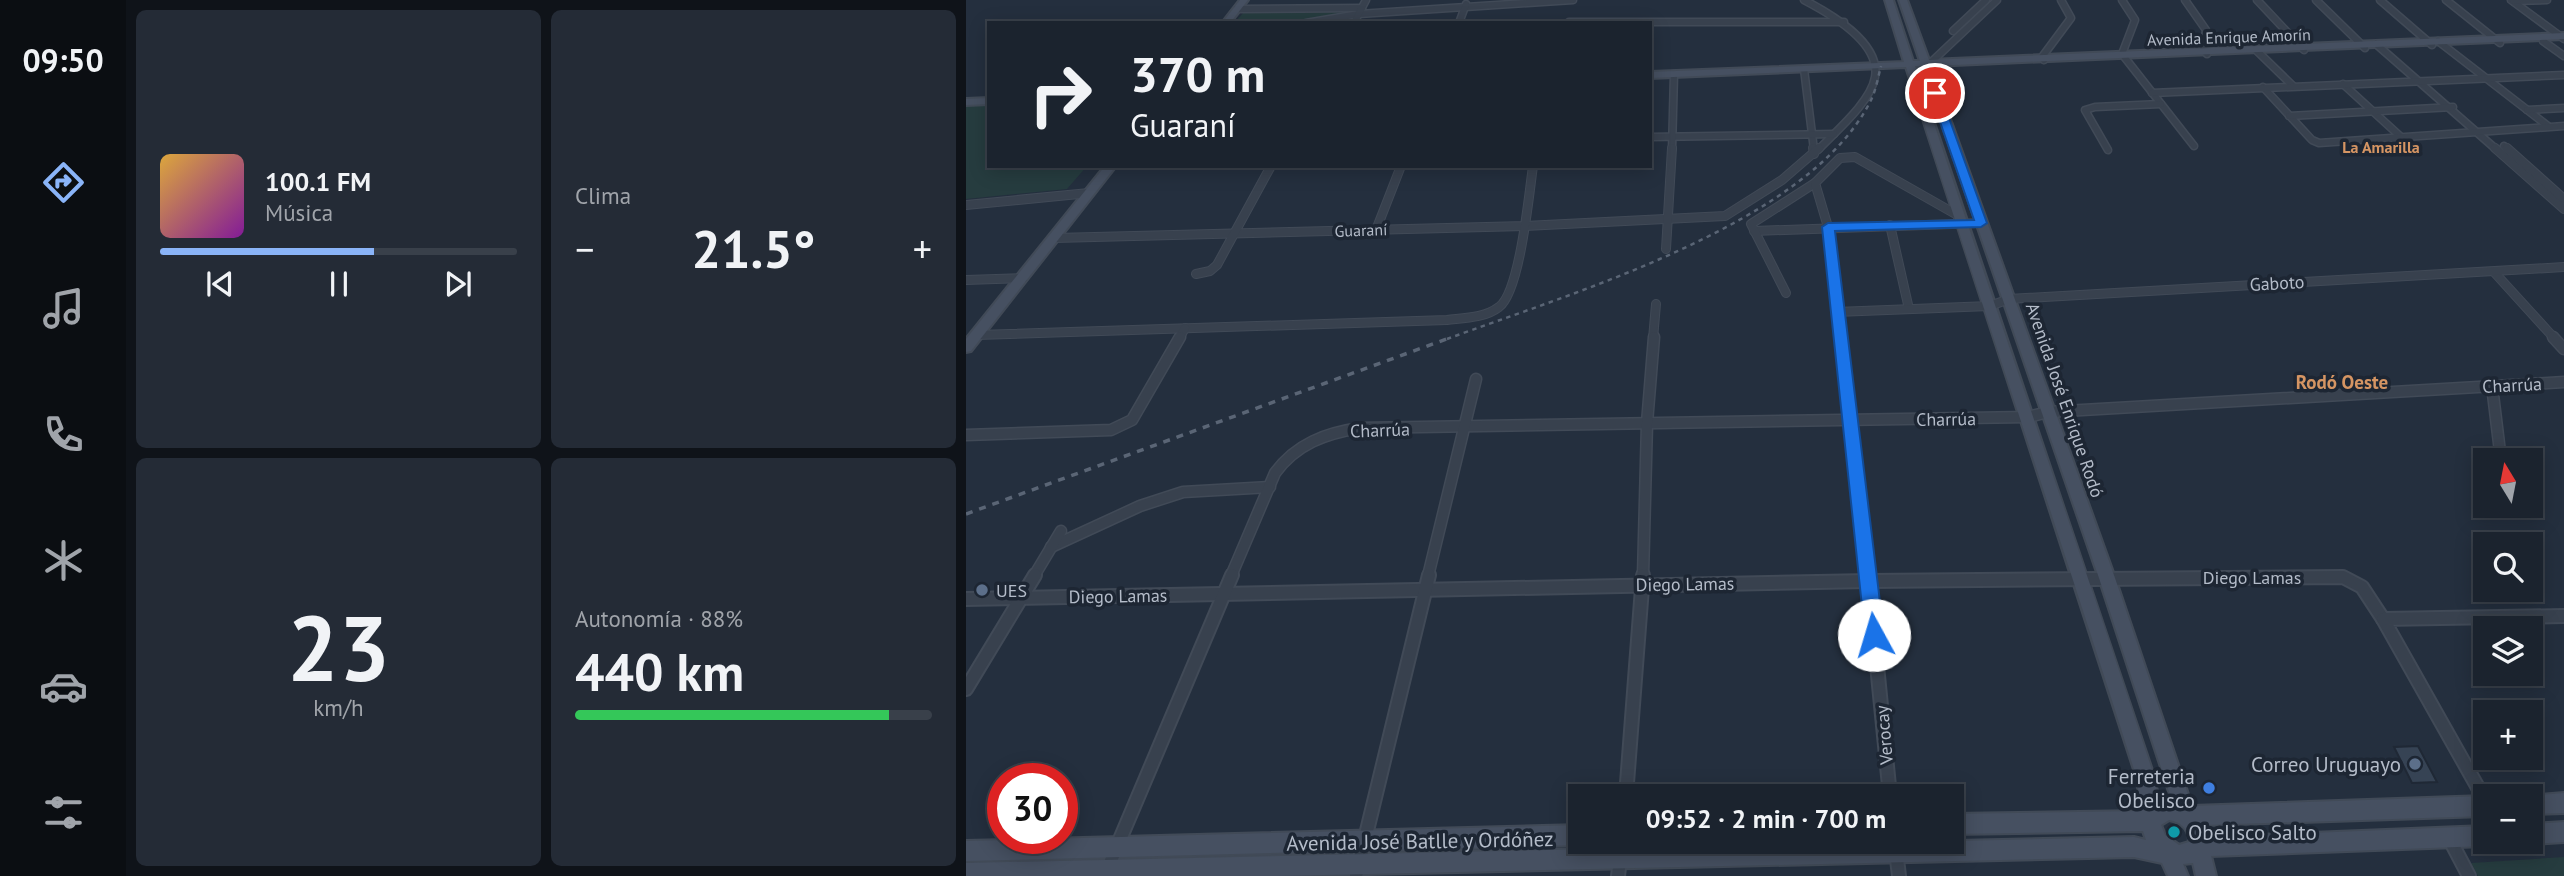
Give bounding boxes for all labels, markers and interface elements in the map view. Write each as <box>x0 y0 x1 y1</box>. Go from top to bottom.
street label: Avenida Enrique Amorín <box>2147 24 2311 50</box>
text: 09:50 <box>22 39 104 81</box>
text: 370 m <box>1130 42 1265 106</box>
icon: right <box>1015 49 1106 140</box>
pin <box>1905 63 1965 123</box>
icon: arrive <box>1916 74 1954 112</box>
text: Guaraní <box>1130 104 1236 146</box>
district label: La Amarilla <box>2342 137 2420 157</box>
icon: directions <box>39 158 88 207</box>
text: 100.1 FM <box>265 165 371 198</box>
text: Clima <box>575 181 631 210</box>
text: Música <box>265 198 333 227</box>
text: 21.5° <box>692 215 815 282</box>
street label: Guaraní <box>1334 219 1388 241</box>
text: − <box>575 224 594 273</box>
text: + <box>913 224 932 273</box>
icon: previous <box>201 265 239 303</box>
icon: pause <box>320 265 358 303</box>
icon: next <box>439 265 477 303</box>
street label: Gaboto <box>2249 270 2305 296</box>
icon: music <box>39 284 88 333</box>
street label: Avenida José Enrique Rodó <box>2021 300 2109 500</box>
district label: Rodó Oeste <box>2296 370 2388 394</box>
street label: Charrúa <box>2481 372 2543 398</box>
street label: Charrúa <box>1916 407 1976 431</box>
icon: phone <box>39 410 88 459</box>
street label: Charrúa <box>1350 417 1410 443</box>
north arrow <box>2473 448 2543 518</box>
map controls <box>2473 448 2543 854</box>
button: search <box>2473 532 2543 602</box>
icon: climate <box>39 536 88 585</box>
street label: Diego Lamas <box>2203 566 2301 589</box>
street label: Diego Lamas <box>1635 572 1735 596</box>
place label: UES <box>996 579 1027 602</box>
marker: UES <box>974 582 990 598</box>
street label: Diego Lamas <box>1068 584 1168 608</box>
text: 23 <box>287 588 390 706</box>
position arrow <box>1837 598 1911 672</box>
text: Autonomía · 88% <box>575 604 743 633</box>
button: layers <box>2473 616 2543 686</box>
text: 440 km <box>575 638 744 705</box>
icon: car <box>39 662 88 711</box>
text: km/h <box>313 693 364 722</box>
button: + <box>2473 700 2543 770</box>
street label: Verocay <box>1870 704 1898 767</box>
place label: Correo Uruguayo <box>2251 751 2401 778</box>
marker: Correo Uruguayo <box>2407 756 2423 772</box>
speed limit sign: 30 <box>987 763 1078 854</box>
place label: Ferreteria Obelisco <box>2108 763 2195 814</box>
marker: Ferreteria Obelisco <box>2201 780 2217 796</box>
button: − <box>2473 784 2543 854</box>
icon: filters <box>39 788 88 837</box>
text: 09:52 · 2 min · 700 m <box>1646 802 1886 835</box>
place label: Obelisco Salto <box>2188 819 2317 846</box>
marker: Obelisco Salto <box>2166 824 2182 840</box>
street label: Avenida José Batlle y Ordóñez <box>1286 825 1554 857</box>

